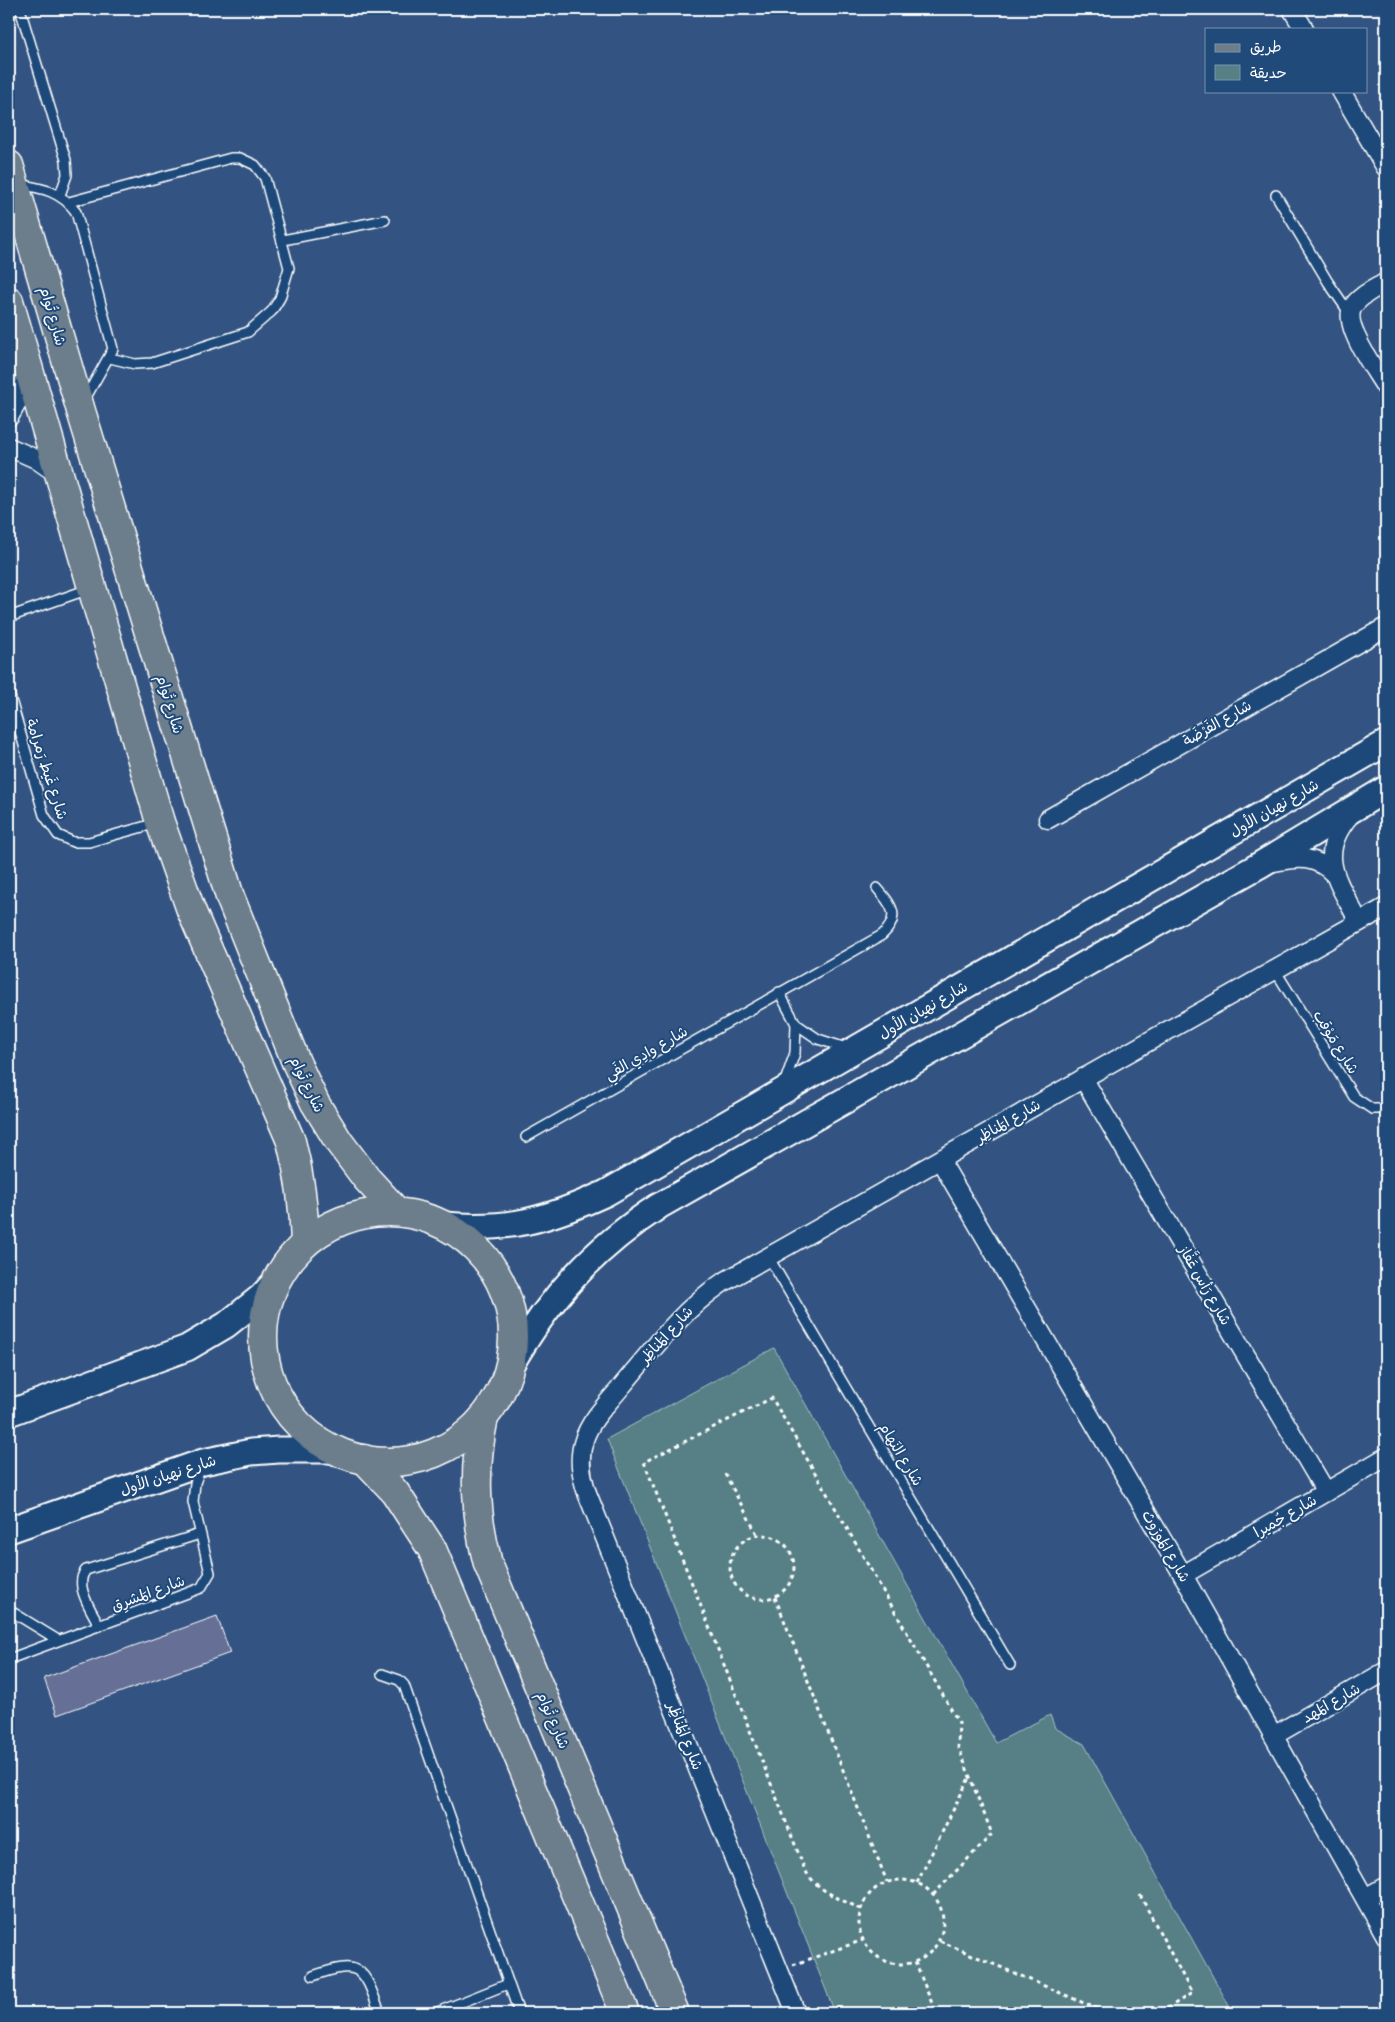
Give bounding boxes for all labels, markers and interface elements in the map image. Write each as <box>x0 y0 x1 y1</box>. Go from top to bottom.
legend <box>1205 28 1368 92</box>
text: طريق <box>1250 38 1282 57</box>
text: حديقة <box>1250 64 1287 83</box>
street label: شارع تُوام <box>33 284 70 349</box>
street label: شارع تُوام <box>150 672 187 737</box>
street label: شارع الفَرْضَة <box>1179 696 1255 751</box>
street label: شارع غَيط رَمرامة <box>21 716 72 822</box>
street label: شارع نهيان الأول <box>1226 774 1322 842</box>
street label: شارع نهيان الأول <box>875 976 971 1044</box>
street label: شارع مَوْقب <box>1309 1007 1363 1078</box>
street label: شارع وادِي الفَي <box>601 1022 693 1088</box>
street label: شارع تُوام <box>283 1053 328 1117</box>
street label: شارع المَناظِر <box>972 1095 1044 1148</box>
street label: شارع رَأس عَفَّاز <box>1173 1240 1237 1329</box>
street label: شارع المَناظِر <box>635 1302 697 1369</box>
street label: شارع النَهام <box>872 1419 927 1491</box>
street label: شارع نهيان الأول <box>117 1450 219 1500</box>
street label: شارع جُميرا <box>1250 1491 1320 1542</box>
street label: شارع المَورُوث <box>1137 1507 1194 1586</box>
street label: شارع المَشرِق <box>109 1571 188 1617</box>
street label: شارع المَهد <box>1299 1679 1364 1728</box>
street label: شارع تُوام <box>530 1689 573 1753</box>
street label: شارع المَناظِر <box>662 1698 707 1773</box>

